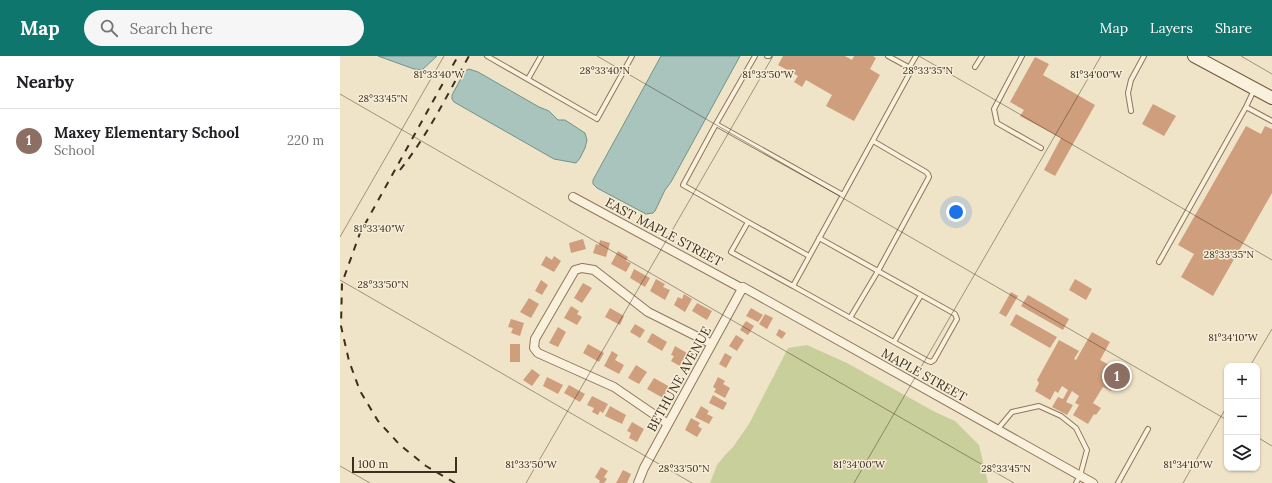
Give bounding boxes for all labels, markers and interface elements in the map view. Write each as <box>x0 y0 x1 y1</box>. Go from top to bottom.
search box <box>84 10 364 46</box>
text: Map <box>20 16 60 40</box>
icon: search <box>98 17 120 39</box>
text: Search here <box>130 19 213 38</box>
text: Map <box>1100 19 1128 37</box>
text: Layers <box>1150 19 1193 37</box>
text: Share <box>1215 19 1252 37</box>
text: 28°33'40"N <box>580 64 631 77</box>
text: 28°33'35"N <box>903 64 954 77</box>
text: 81°33'40"W <box>413 68 466 81</box>
text: 81°33'50"W <box>742 68 795 81</box>
text: 81°34'00"W <box>1070 68 1123 81</box>
text: Nearby <box>16 71 74 93</box>
text: 28°33'45"N <box>358 92 408 105</box>
text: Maxey Elementary School <box>54 123 239 142</box>
text: 1 <box>26 132 32 149</box>
text: 220 m <box>287 132 324 149</box>
text: School <box>54 142 95 159</box>
street label: EAST MAPLE STREET <box>602 194 726 270</box>
your location <box>946 202 966 222</box>
text: 81°33'40"W <box>353 222 406 235</box>
text: 28°33'35"N <box>1204 248 1255 261</box>
text: 28°33'50"N <box>358 278 409 291</box>
street label: BETHUNE AVENUE <box>643 323 715 435</box>
text: 81°34'10"W <box>1208 331 1259 344</box>
street label: MAPLE STREET <box>878 344 970 406</box>
pin: 1 <box>1104 361 1130 391</box>
map controls <box>1224 363 1260 471</box>
button: + <box>1224 363 1260 399</box>
button: − <box>1224 399 1260 435</box>
button: layers <box>1224 435 1260 471</box>
scale bar <box>352 455 457 474</box>
text: 100 m <box>358 457 388 471</box>
text: 81°33'50"W <box>505 458 558 471</box>
text: 81°34'00"W <box>833 458 886 471</box>
text: 81°34'10"W <box>1163 458 1214 471</box>
text: 28°33'50"N <box>659 462 710 475</box>
text: 28°33'45"N <box>981 462 1031 475</box>

